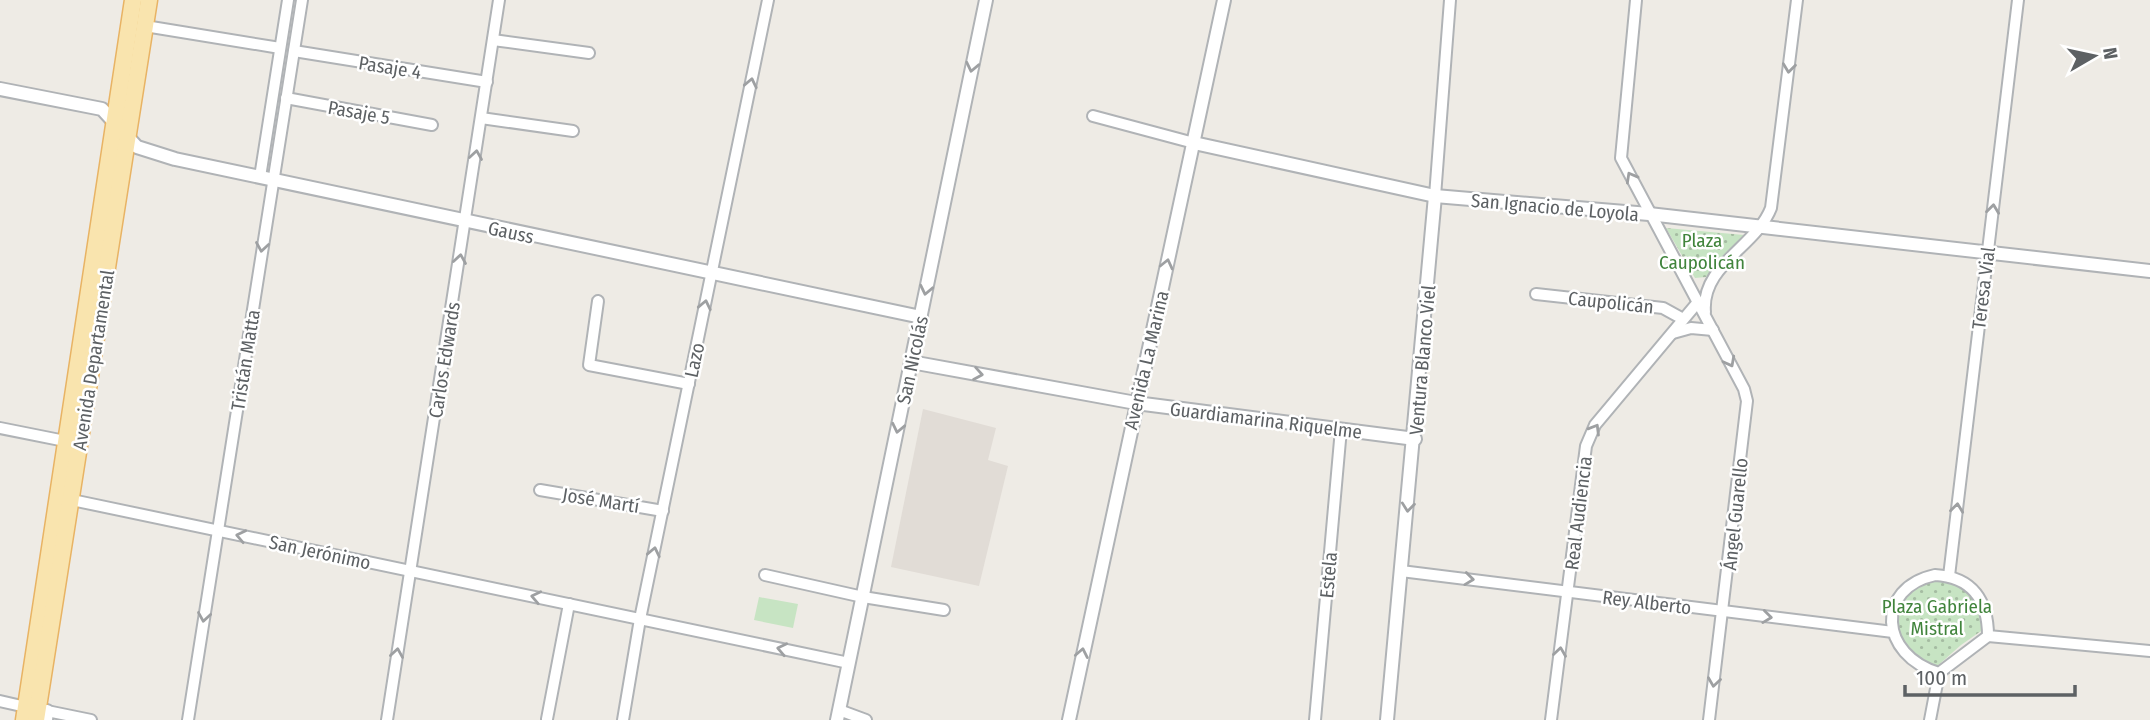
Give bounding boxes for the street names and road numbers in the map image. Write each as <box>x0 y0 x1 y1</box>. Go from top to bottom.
street label: Pasaje 4 <box>357 51 423 84</box>
street label: Pasaje 5 <box>326 96 392 129</box>
street label: San Ignacio de Loyola <box>1470 189 1640 226</box>
street label: Gauss <box>486 216 536 249</box>
street label: Teresa Vial <box>1967 245 2000 331</box>
street label: Avenida Departamental <box>68 268 119 452</box>
street label: Ventura Blanco Viel <box>1404 284 1441 436</box>
street label: Caupolicán <box>1567 287 1655 318</box>
street label: Avenida La Marina <box>1119 288 1174 432</box>
street label: Carlos Edwards <box>424 300 465 420</box>
street label: Tristán Matta <box>226 308 265 412</box>
street label: San Nicolás <box>892 314 933 406</box>
street label: Lazo <box>680 341 709 380</box>
street label: Guardiamarina Riquelme <box>1169 397 1363 444</box>
street label: Real Audiencia <box>1560 455 1597 571</box>
street label: Ángel Guarello <box>1718 457 1753 571</box>
street label: José Martí <box>561 483 641 518</box>
street label: San Jerónimo <box>267 531 373 574</box>
street label: Estela <box>1315 551 1342 599</box>
street label: Rey Alberto <box>1601 586 1693 619</box>

